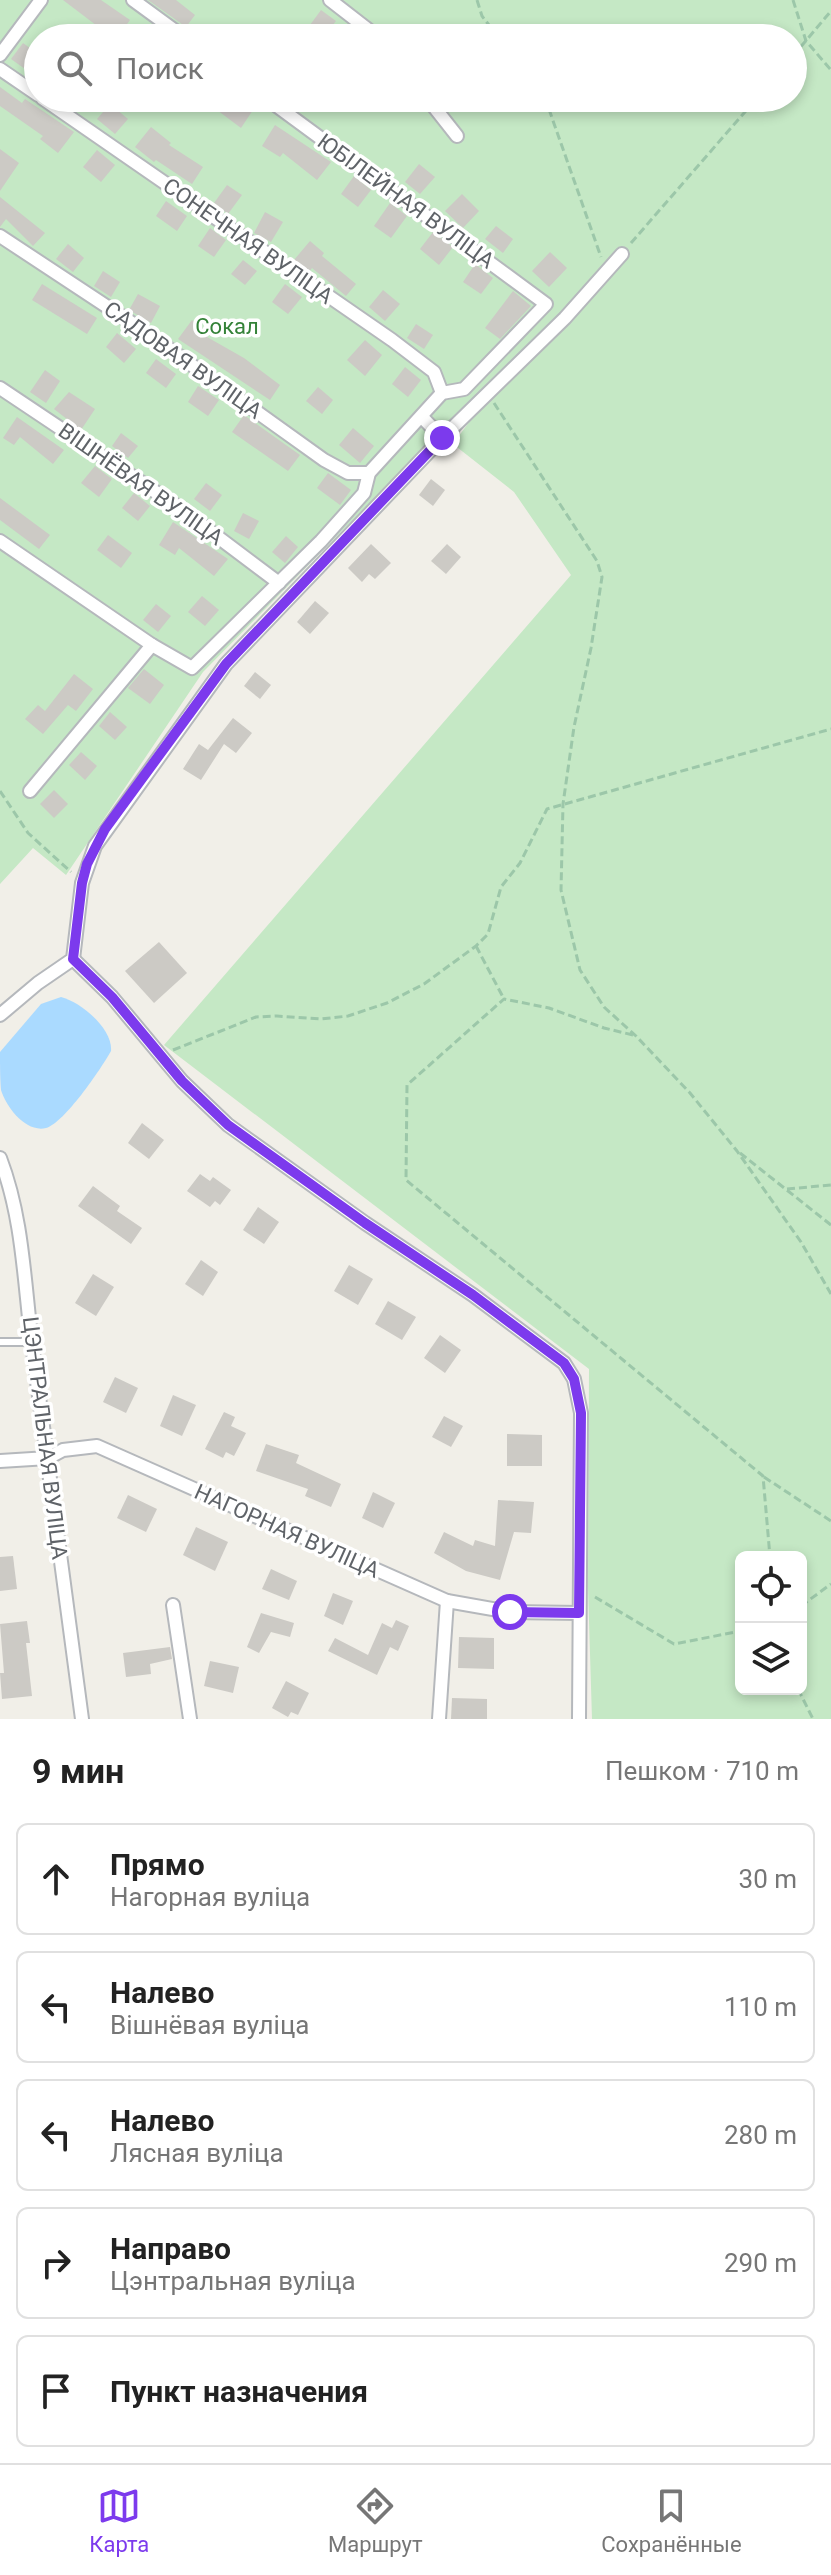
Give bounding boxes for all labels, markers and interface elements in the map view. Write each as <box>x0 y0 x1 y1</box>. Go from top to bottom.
search box <box>24 24 807 112</box>
icon: search <box>52 46 96 90</box>
text: Поиск <box>116 51 204 86</box>
street label: ЮБІЛЕЙНАЯ ВУЛІЦА <box>313 129 500 274</box>
street label: СОНЕЧНАЯ ВУЛІЦА <box>158 173 338 309</box>
street label: САДОВАЯ ВУЛІЦА <box>99 296 267 424</box>
park label: Сокал <box>195 314 259 339</box>
street label: ВІШНЁВАЯ ВУЛІЦА <box>54 418 229 551</box>
route end <box>424 420 460 456</box>
street label: ЦЭНТРАЛЬНАЯ ВУЛІЦА <box>18 1315 72 1561</box>
street label: НАГОРНАЯ ВУЛІЦА <box>191 1479 384 1583</box>
map controls <box>735 1551 807 1695</box>
button: locate <box>735 1551 807 1623</box>
route start <box>492 1594 528 1630</box>
button: layers <box>735 1623 807 1695</box>
text: 9 мин <box>32 1751 124 1791</box>
text: Пешком · 710 m <box>605 1756 799 1786</box>
text: Прямо <box>110 1847 205 1882</box>
icon: ahead <box>34 1857 78 1901</box>
text: 30 m <box>739 1864 797 1894</box>
text: Нагорная вуліца <box>110 1882 310 1912</box>
text: Налево <box>110 1975 214 2010</box>
icon: left <box>34 1985 78 2029</box>
text: 110 m <box>724 1992 797 2022</box>
text: Вішнёвая вуліца <box>110 2010 309 2040</box>
text: Налево <box>110 2103 214 2138</box>
icon: left <box>34 2113 78 2157</box>
text: 280 m <box>724 2120 797 2150</box>
text: Лясная вуліца <box>110 2138 284 2168</box>
text: Направо <box>110 2231 231 2266</box>
icon: right <box>34 2241 78 2285</box>
text: 290 m <box>724 2248 797 2278</box>
text: Цэнтральная вуліца <box>110 2266 356 2296</box>
icon: arrive <box>34 2369 78 2413</box>
text: Пункт назначения <box>110 2374 368 2409</box>
tab: Карта <box>89 2484 149 2557</box>
tab: Маршрут <box>328 2484 423 2557</box>
tab: Сохранённые <box>601 2484 742 2557</box>

